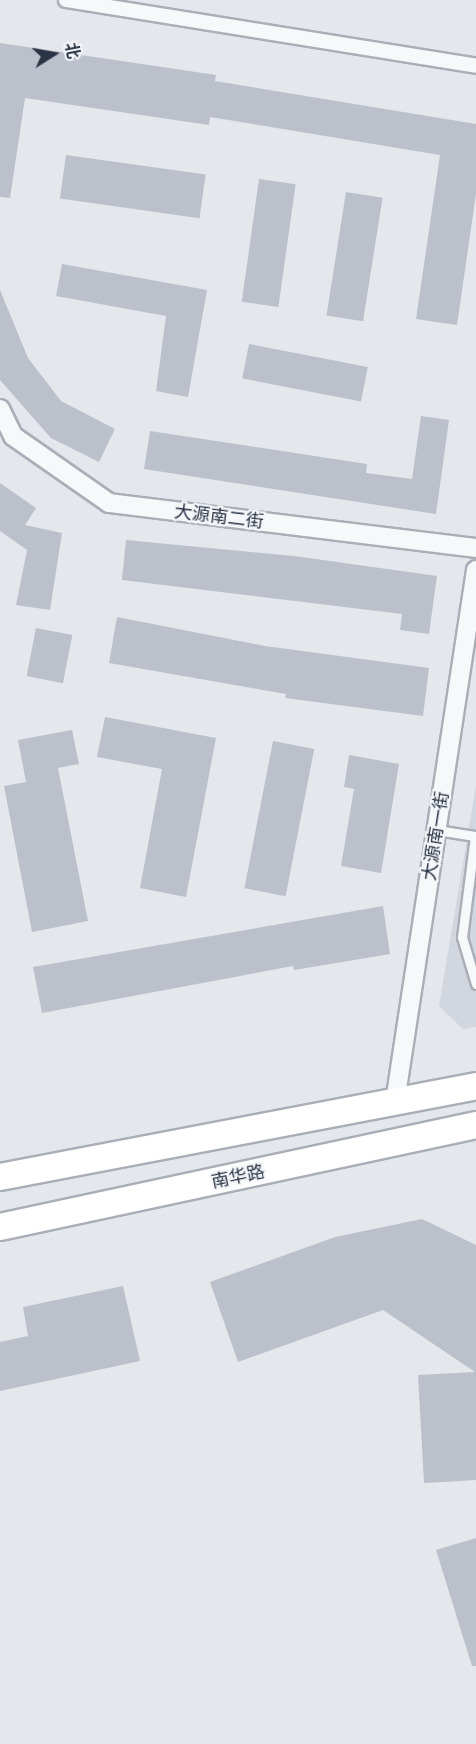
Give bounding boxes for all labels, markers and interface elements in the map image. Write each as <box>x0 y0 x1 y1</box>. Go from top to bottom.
north arrow <box>24 24 84 84</box>
text: 北 <box>61 41 83 60</box>
street label: 大源南二街 <box>173 501 265 533</box>
street label: 大源南一街 <box>418 790 454 882</box>
street label: 南华路 <box>209 1161 267 1193</box>

